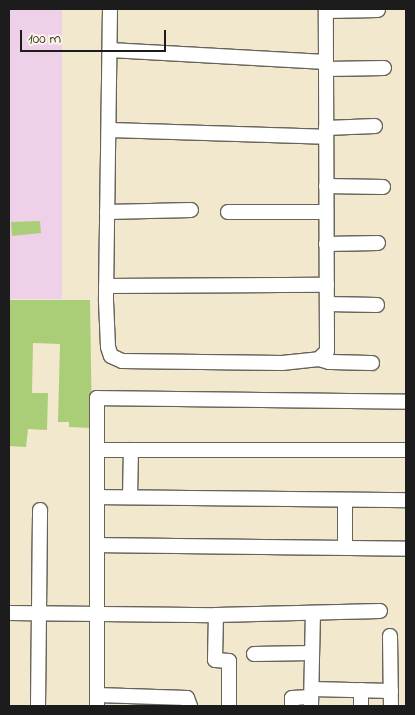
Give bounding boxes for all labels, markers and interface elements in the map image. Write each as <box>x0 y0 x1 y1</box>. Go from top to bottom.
scale bar <box>22 20 169 52</box>
text: 100 m <box>28 28 61 50</box>

